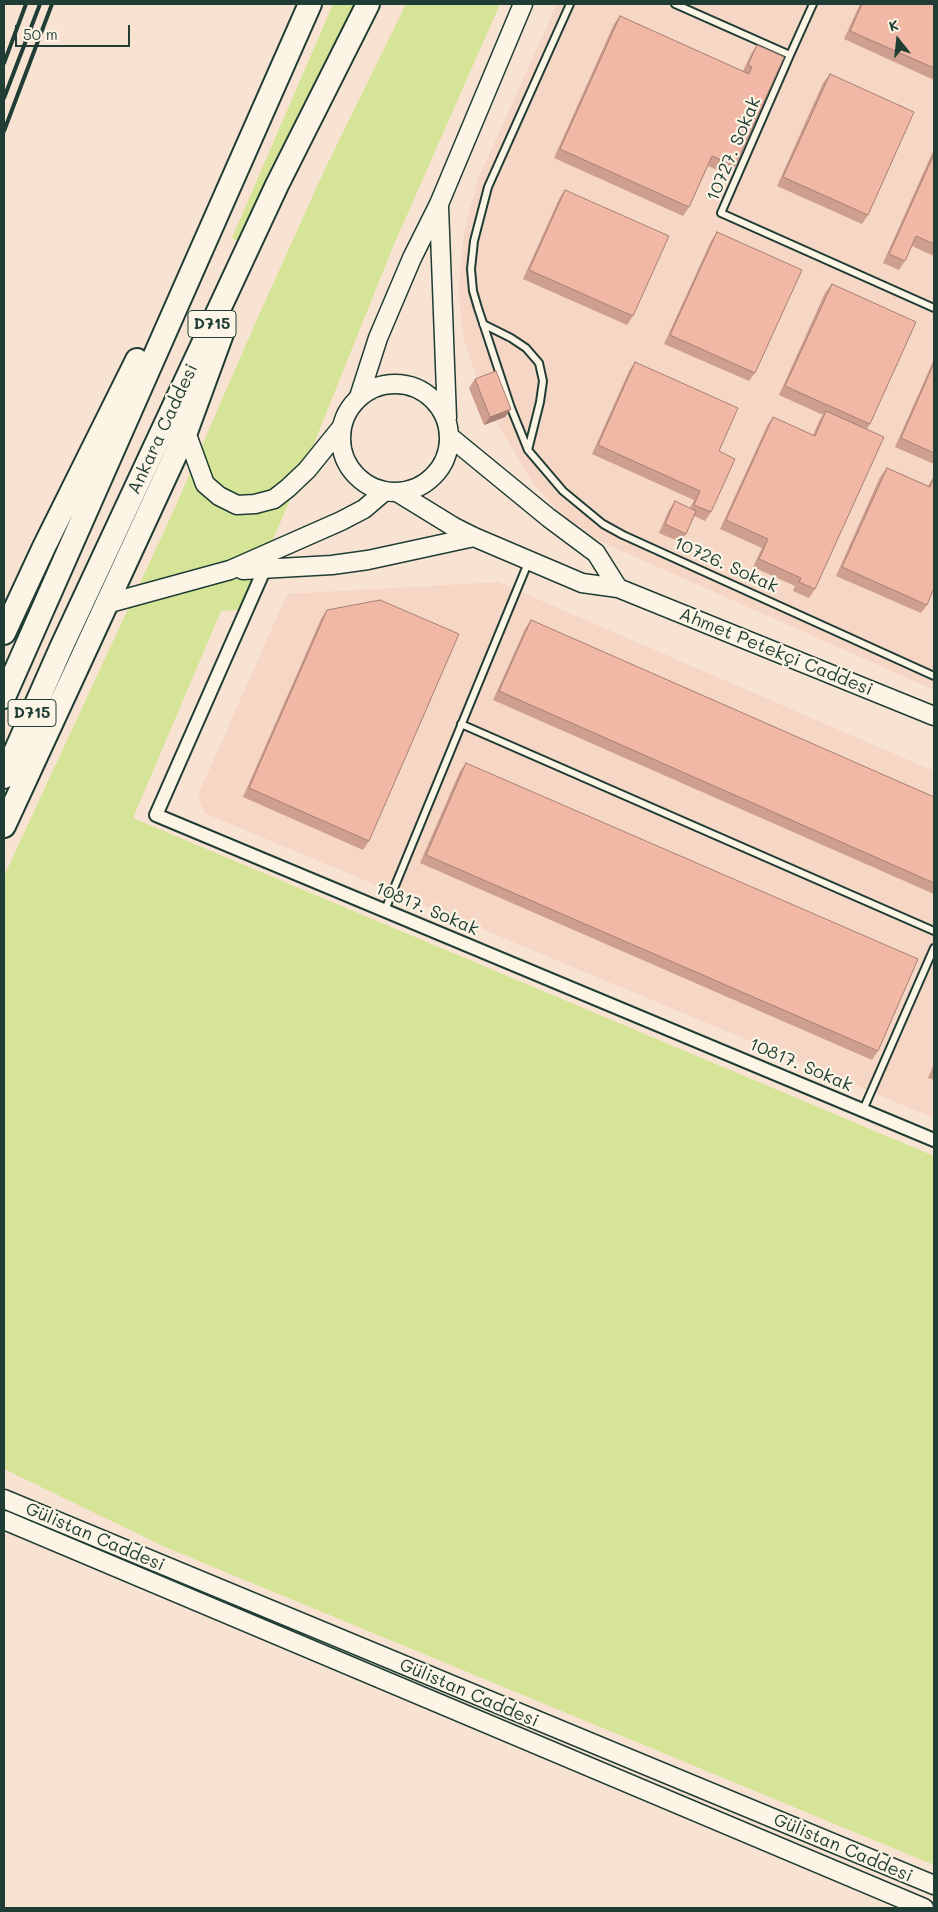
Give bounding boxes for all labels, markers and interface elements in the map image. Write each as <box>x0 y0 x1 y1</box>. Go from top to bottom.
scale bar <box>18 15 132 47</box>
north arrow <box>873 15 923 65</box>
text: K <box>887 15 901 36</box>
text: 50 m <box>23 24 58 44</box>
street label: 10727. Sokak <box>702 93 766 205</box>
road number: D715 <box>188 310 236 338</box>
street label: Ankara Caddesi <box>123 360 203 498</box>
street label: 10726. Sokak <box>670 532 782 598</box>
street label: Ahmet Petekçi Caddesi <box>676 603 876 701</box>
road number: D715 <box>8 700 56 726</box>
street label: 10817. Sokak <box>372 878 482 940</box>
street label: 10817. Sokak <box>746 1034 856 1096</box>
street label: Gülistan Caddesi <box>22 1498 168 1576</box>
street label: Gülistan Caddesi <box>396 1654 542 1732</box>
street label: Gülistan Caddesi <box>770 1809 916 1887</box>

